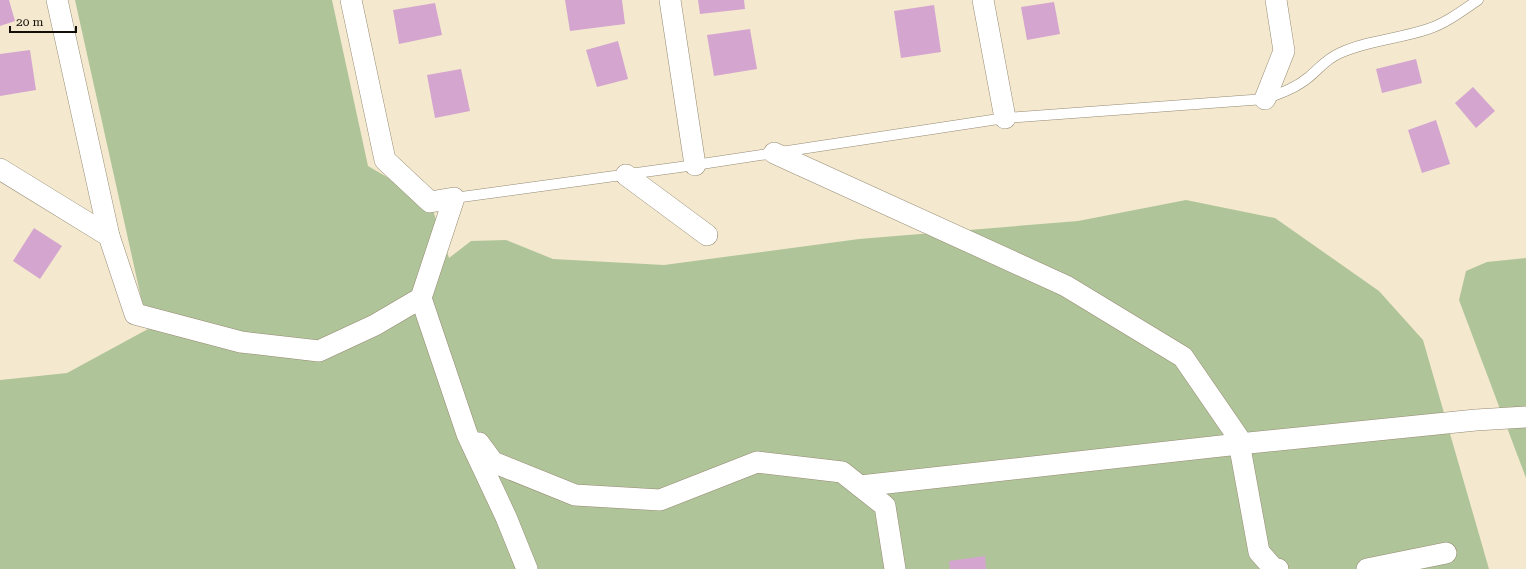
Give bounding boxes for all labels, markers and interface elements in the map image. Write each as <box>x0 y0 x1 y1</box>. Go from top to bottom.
scale bar <box>10 8 76 34</box>
text: 20 m <box>16 15 43 29</box>

